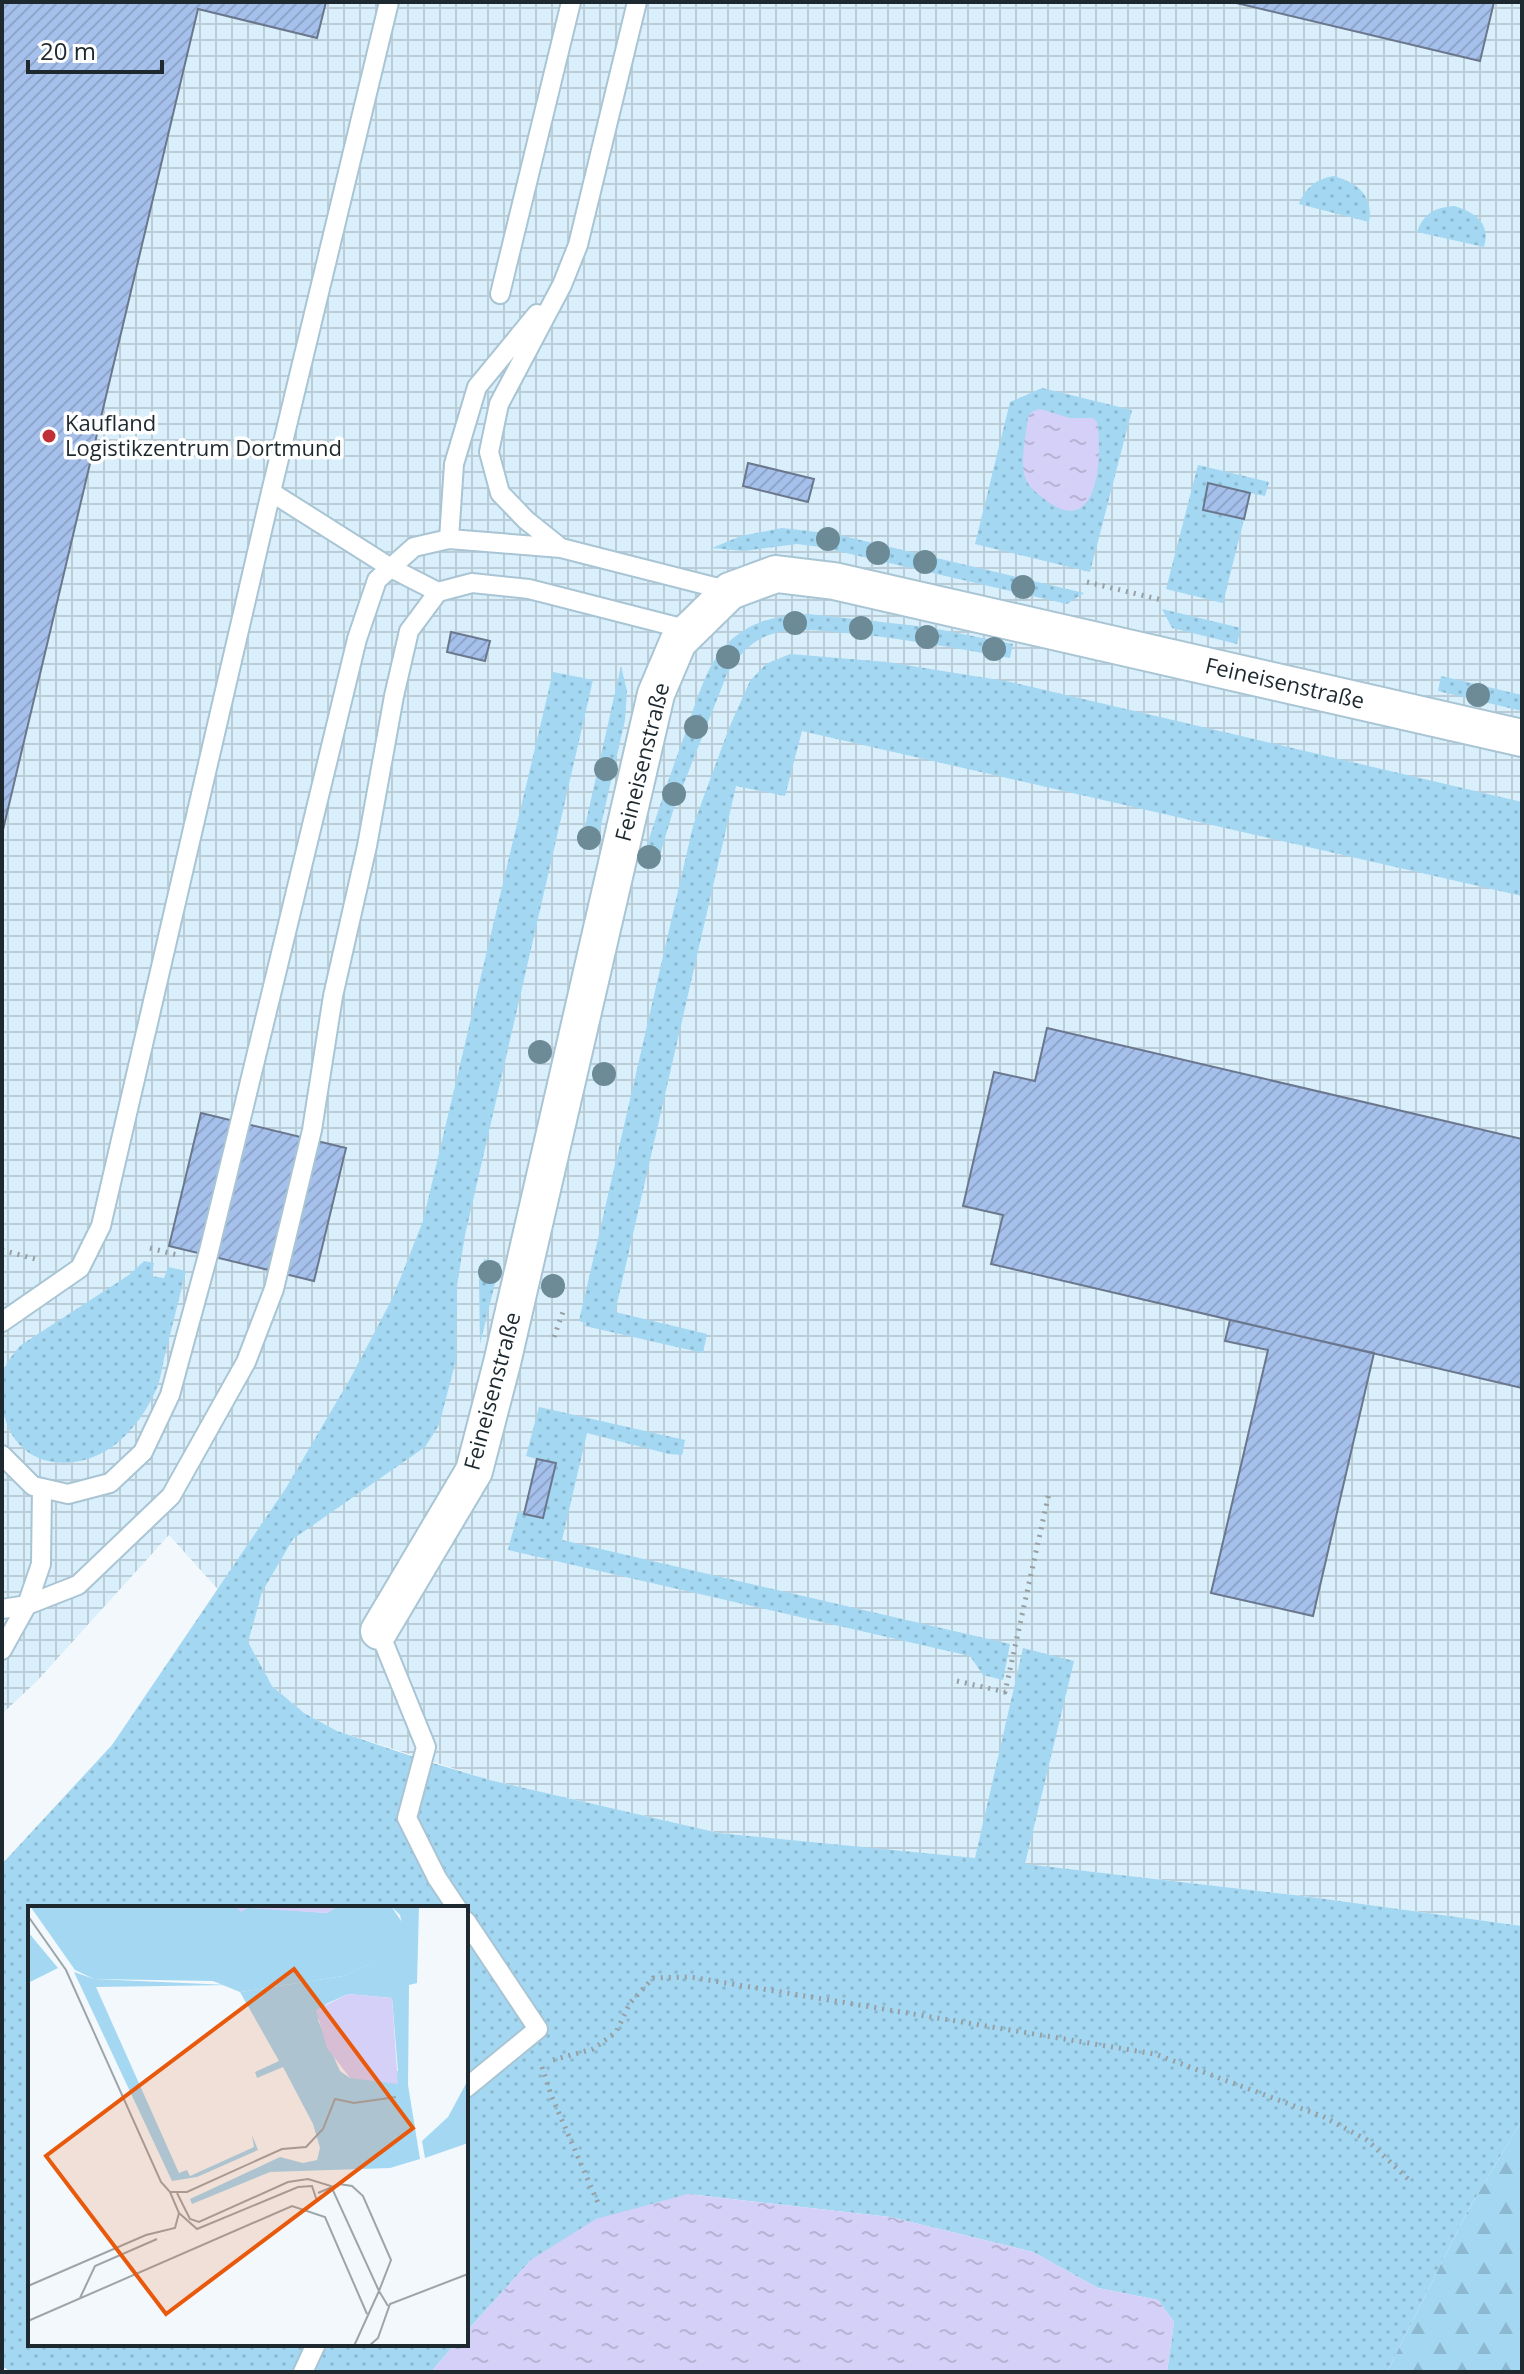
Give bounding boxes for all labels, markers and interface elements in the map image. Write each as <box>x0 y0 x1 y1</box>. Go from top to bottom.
scale bar <box>28 24 162 74</box>
text: 20 m <box>40 34 96 67</box>
place label: Kaufland Logistikzentrum Dortmund <box>65 407 342 462</box>
marker: Kaufland Logistikzentrum Dortmund <box>40 427 58 445</box>
street label: Feineisenstraße <box>1203 649 1368 715</box>
street label: Feineisenstraße <box>607 679 675 844</box>
street label: Feineisenstraße <box>456 1308 527 1473</box>
inset map <box>28 1906 468 2346</box>

